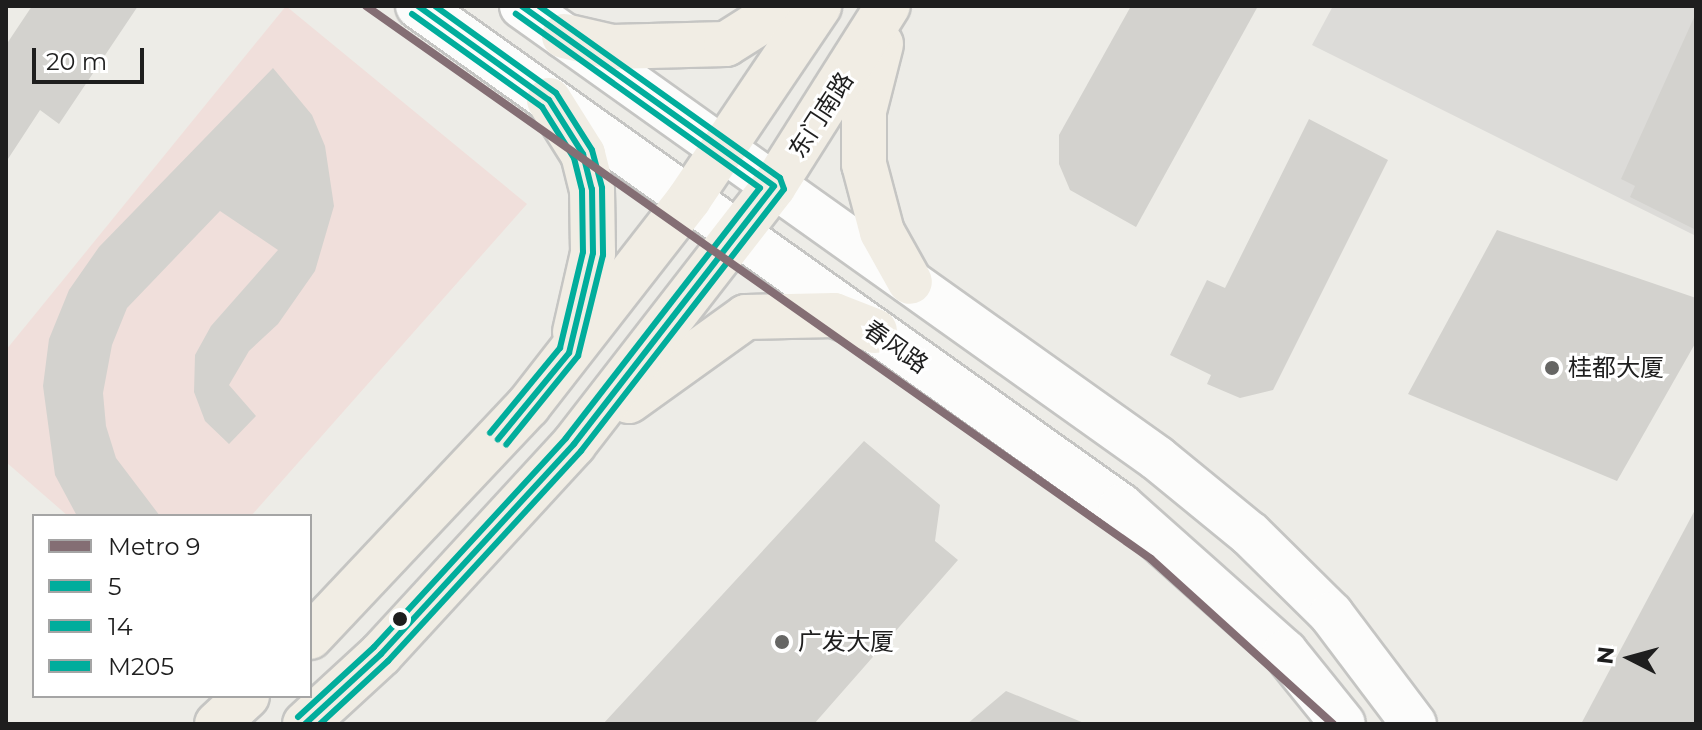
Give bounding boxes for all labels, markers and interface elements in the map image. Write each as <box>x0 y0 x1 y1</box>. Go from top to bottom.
scale bar <box>36 32 148 82</box>
text: 20 m <box>46 47 107 76</box>
street label: 东门南路 <box>783 67 859 163</box>
street label: 春风路 <box>858 315 934 379</box>
place label: 桂都大厦 <box>1568 354 1664 382</box>
marker: 桂都大厦 <box>1543 359 1561 377</box>
legend <box>32 514 312 698</box>
text: Metro 9 <box>108 532 200 561</box>
text: 5 <box>108 572 122 601</box>
unlabelled marker <box>392 611 408 627</box>
text: 14 <box>108 612 133 641</box>
north arrow <box>1590 618 1670 698</box>
place label: 广发大厦 <box>798 628 894 656</box>
marker: 广发大厦 <box>773 633 791 651</box>
text: N <box>1591 645 1620 666</box>
text: M205 <box>108 652 174 681</box>

